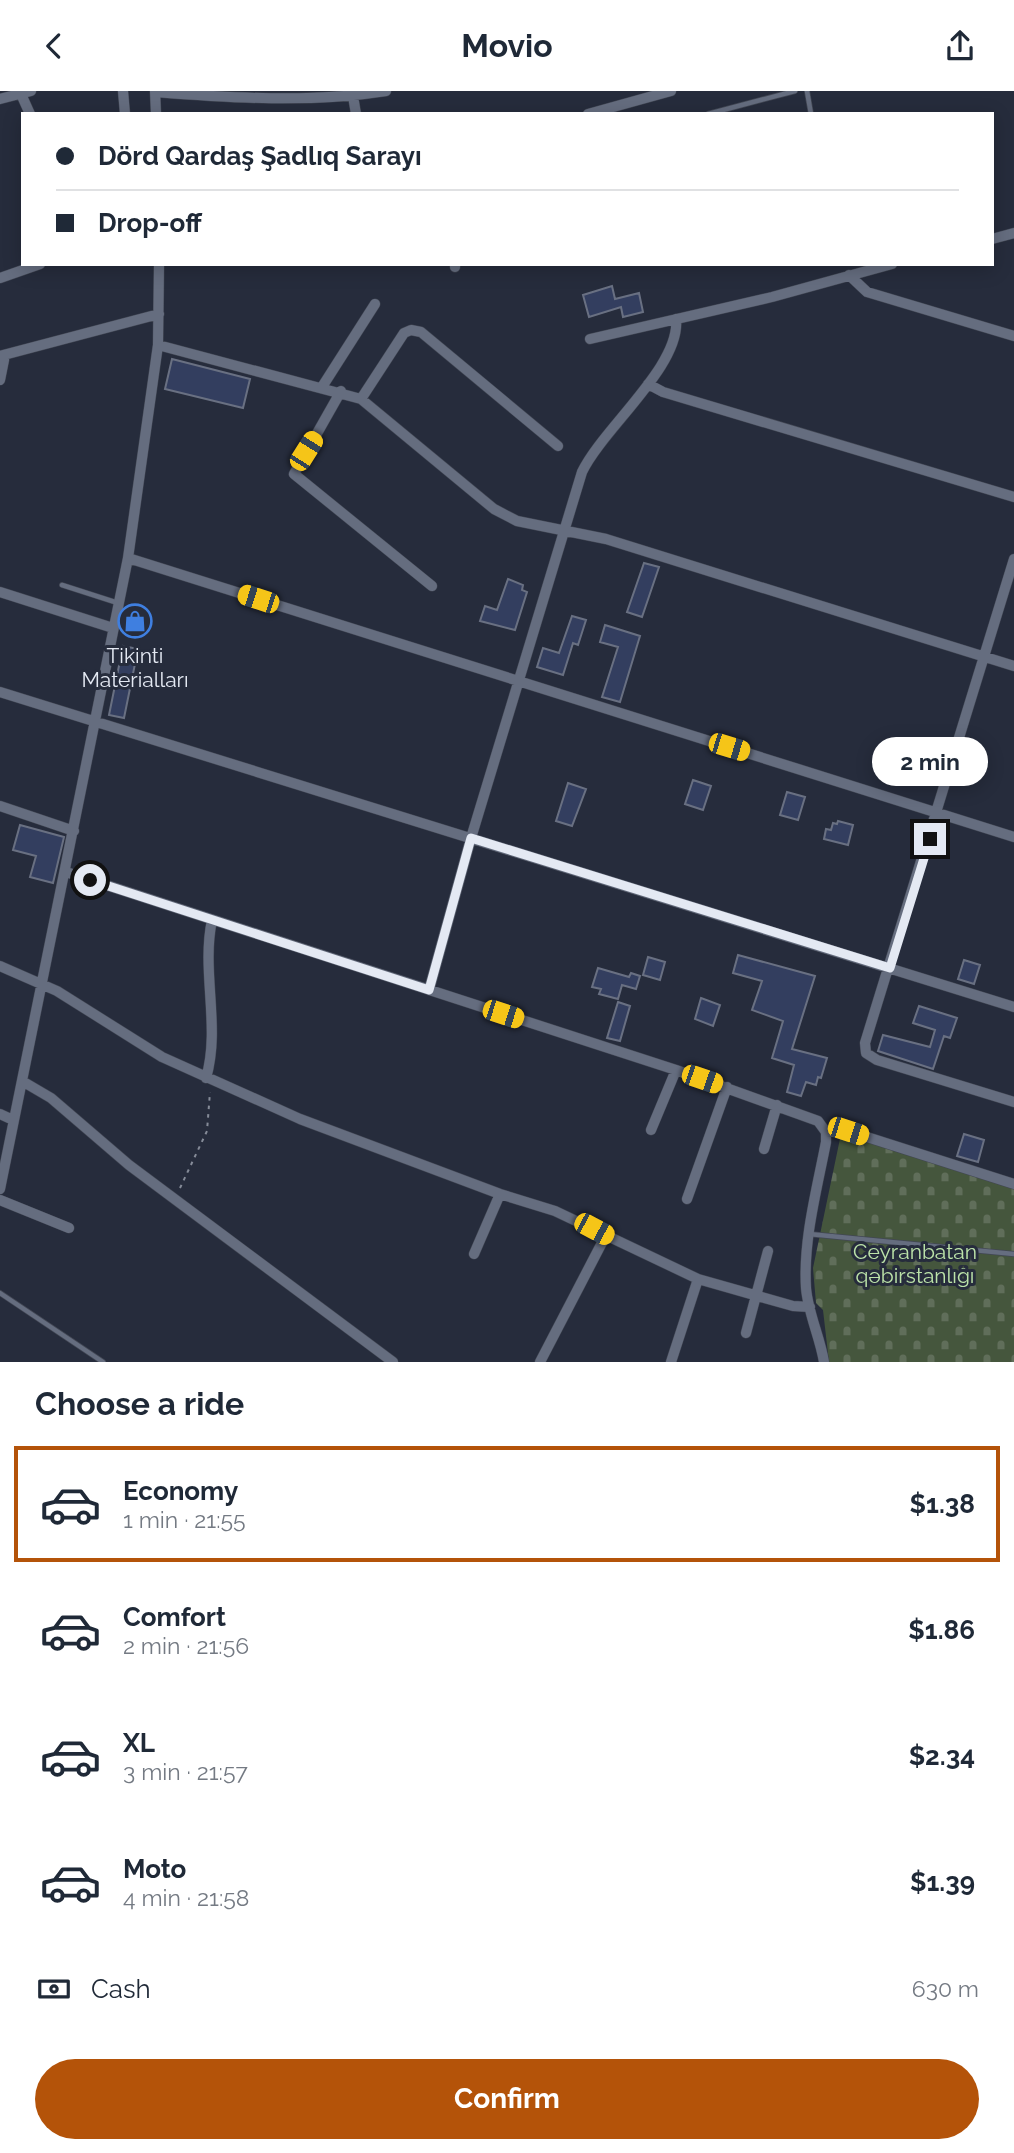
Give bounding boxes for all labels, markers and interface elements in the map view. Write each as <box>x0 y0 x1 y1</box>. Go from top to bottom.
icon: back <box>35 27 73 65</box>
text: Movio <box>461 27 553 64</box>
icon: share <box>941 27 979 65</box>
text: Dörd Qardaş Şadlıq Sarayı <box>98 141 422 171</box>
text: Drop-off <box>98 208 202 238</box>
car <box>286 428 327 474</box>
car <box>235 583 282 615</box>
shop icon: Tikinti Materialları <box>116 602 154 640</box>
place label: Tikinti Materialları <box>81 643 189 692</box>
car <box>706 731 753 763</box>
callout: 2 min <box>872 737 988 787</box>
text: 2 min <box>900 748 960 775</box>
route end <box>914 823 946 855</box>
route start <box>74 864 106 896</box>
car <box>480 998 527 1030</box>
car <box>679 1062 726 1096</box>
car <box>825 1115 872 1147</box>
car <box>571 1210 618 1248</box>
park label: Ceyranbatan qəbirstanlığı <box>853 1239 977 1288</box>
text: Choose a ride <box>35 1385 244 1422</box>
icon: car <box>39 1473 102 1536</box>
text: Economy <box>123 1476 238 1506</box>
text: $1.38 <box>910 1489 975 1519</box>
text: 1 min · 21:55 <box>123 1506 246 1533</box>
icon: car <box>39 1599 102 1662</box>
text: Comfort <box>123 1602 226 1632</box>
text: $1.86 <box>908 1615 975 1645</box>
text: 2 min · 21:56 <box>123 1632 249 1659</box>
icon: car <box>39 1725 102 1788</box>
text: XL <box>123 1728 155 1758</box>
text: $2.34 <box>909 1741 975 1771</box>
text: 3 min · 21:57 <box>123 1758 248 1785</box>
icon: car <box>39 1851 102 1914</box>
text: Moto <box>123 1854 186 1884</box>
text: $1.39 <box>910 1867 975 1897</box>
text: 4 min · 21:58 <box>123 1884 249 1911</box>
icon: cash <box>35 1970 73 2008</box>
text: Cash <box>91 1974 151 2004</box>
text: 630 m <box>912 1975 979 2002</box>
button: Confirm <box>35 2059 979 2139</box>

